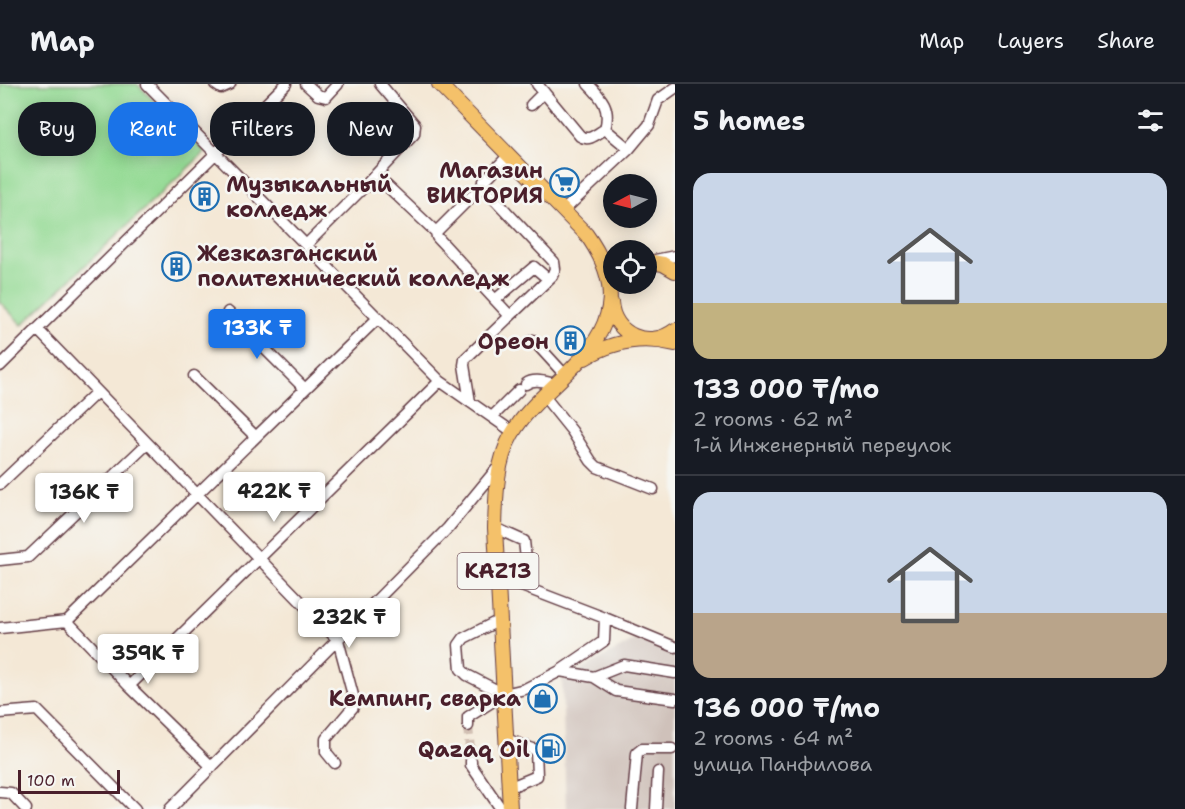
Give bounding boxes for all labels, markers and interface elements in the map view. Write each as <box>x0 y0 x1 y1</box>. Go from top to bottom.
text: Map <box>30 22 95 60</box>
text: Map <box>919 27 964 55</box>
text: Layers <box>997 27 1064 55</box>
text: Share <box>1097 27 1155 55</box>
chip: Buy <box>18 102 96 156</box>
chip: Rent <box>108 102 198 156</box>
chip: Filters <box>210 102 315 156</box>
chip: New <box>327 102 414 156</box>
text: 5 homes <box>693 103 805 138</box>
icon: filters <box>1134 104 1167 137</box>
place label: Магазин ВИКТОРИЯ <box>427 156 543 210</box>
supermarket icon: Магазин ВИКТОРИЯ <box>548 167 580 199</box>
place label: Музыкальный колледж <box>226 170 392 224</box>
north arrow <box>603 174 657 228</box>
map controls <box>603 174 657 294</box>
building icon: Музыкальный колледж <box>189 181 221 213</box>
icon: home <box>876 212 984 320</box>
place label: Жезказганский политехнический колледж <box>197 239 510 293</box>
button: locate <box>603 240 657 294</box>
building icon: Жезказганский политехнический колледж <box>160 250 192 282</box>
pin: 133K ₸ <box>208 309 306 360</box>
text: 133K ₸ <box>222 315 292 341</box>
building icon: Ореон <box>554 325 586 357</box>
place label: Ореон <box>478 327 549 356</box>
text: 133 000 ₸/mo <box>693 371 880 406</box>
text: 2 rooms · 62 m² <box>693 406 853 432</box>
text: 1-й Инженерный переулок <box>693 432 951 458</box>
pin: 422K ₸ <box>225 472 323 523</box>
pin: 136K ₸ <box>35 473 133 524</box>
text: 422K ₸ <box>237 478 311 504</box>
text: 136K ₸ <box>49 479 119 505</box>
icon: home <box>876 531 984 639</box>
road number: KAZ13 <box>458 553 538 589</box>
pin: 232K ₸ <box>300 598 398 649</box>
text: 232K ₸ <box>312 604 386 630</box>
pin: 359K ₸ <box>99 634 197 685</box>
text: 359K ₸ <box>112 640 184 666</box>
shop icon: Кемпинг, сварка <box>526 682 558 714</box>
place label: Кемпинг, сварка <box>329 684 521 713</box>
text: 136 000 ₸/mo <box>693 690 880 725</box>
text: 2 rooms · 64 m² <box>693 725 853 751</box>
fuel station icon: Qazaq Oil <box>535 733 567 765</box>
place label: Qazaq Oil <box>418 735 530 764</box>
text: улица Панфилова <box>693 751 872 777</box>
scale bar <box>18 767 120 794</box>
text: 100 m <box>27 770 75 791</box>

